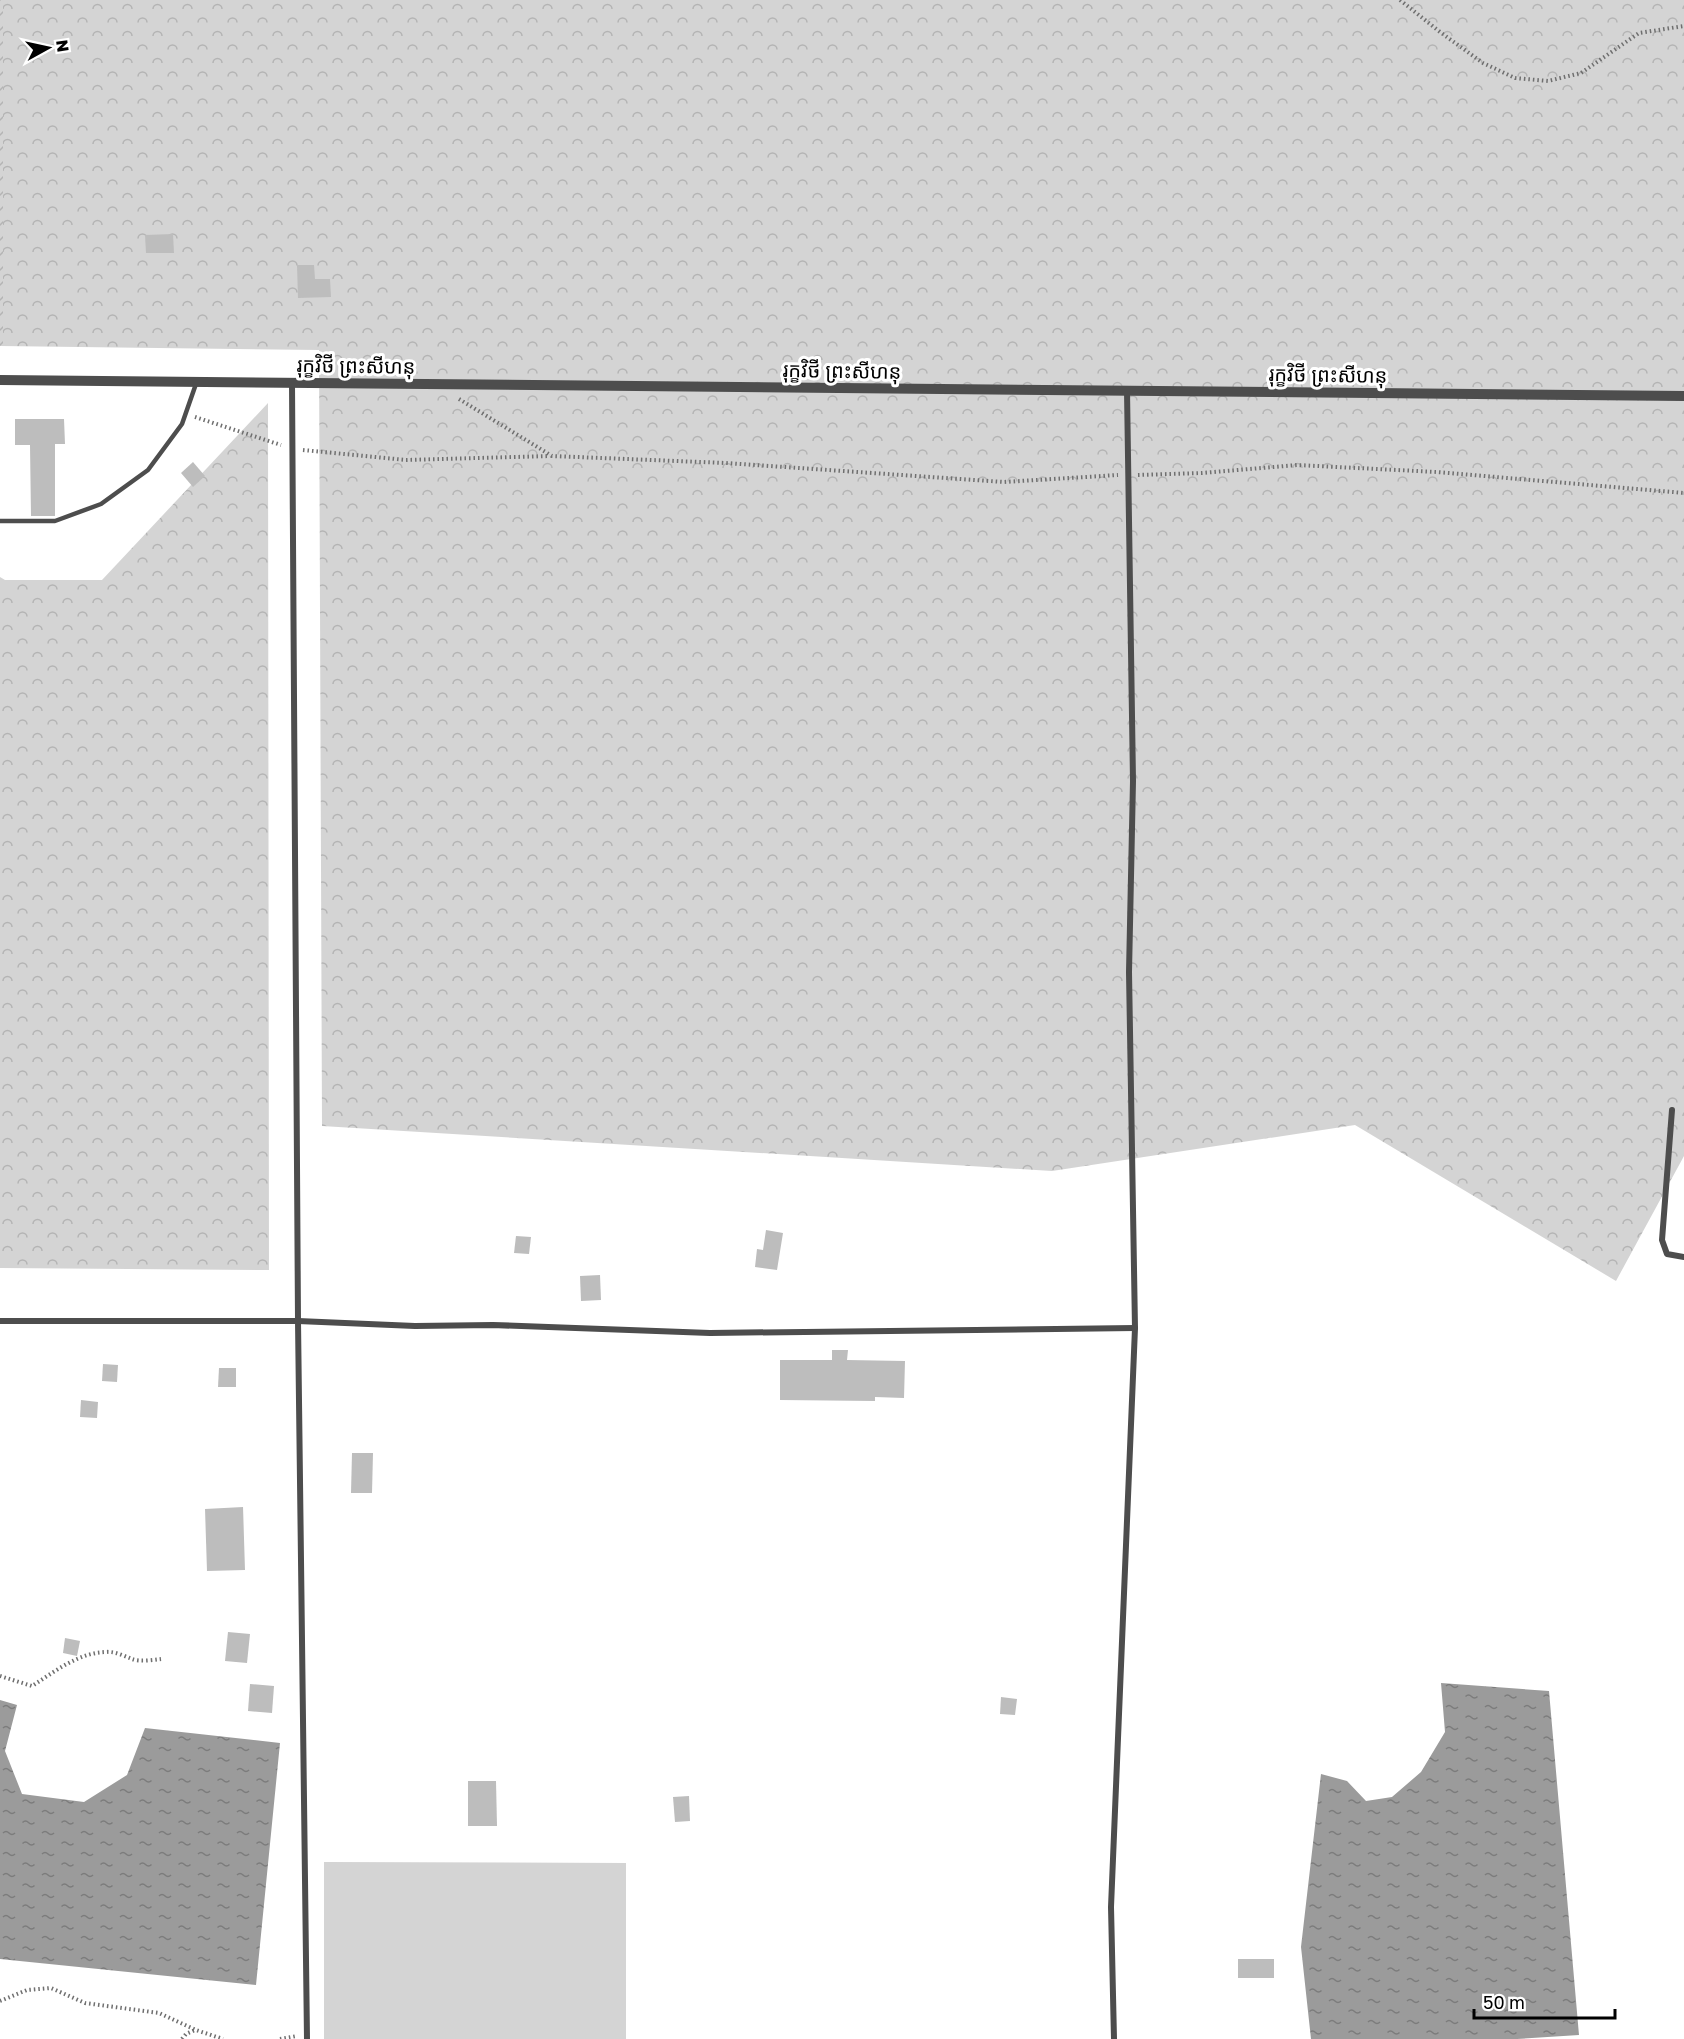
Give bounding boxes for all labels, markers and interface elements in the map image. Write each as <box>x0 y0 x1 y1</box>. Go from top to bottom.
north arrow <box>18 18 78 78</box>
text: N <box>52 38 74 53</box>
street label: រុក្ខវិថី ព្រះសីហនុ <box>296 352 416 381</box>
street label: រុក្ខវិថី ព្រះសីហនុ <box>782 357 902 386</box>
street label: រុក្ខវិថី ព្រះសីហនុ <box>1268 361 1388 390</box>
scale bar <box>1474 1982 1615 2020</box>
text: 50 m <box>1483 1991 1525 2013</box>

